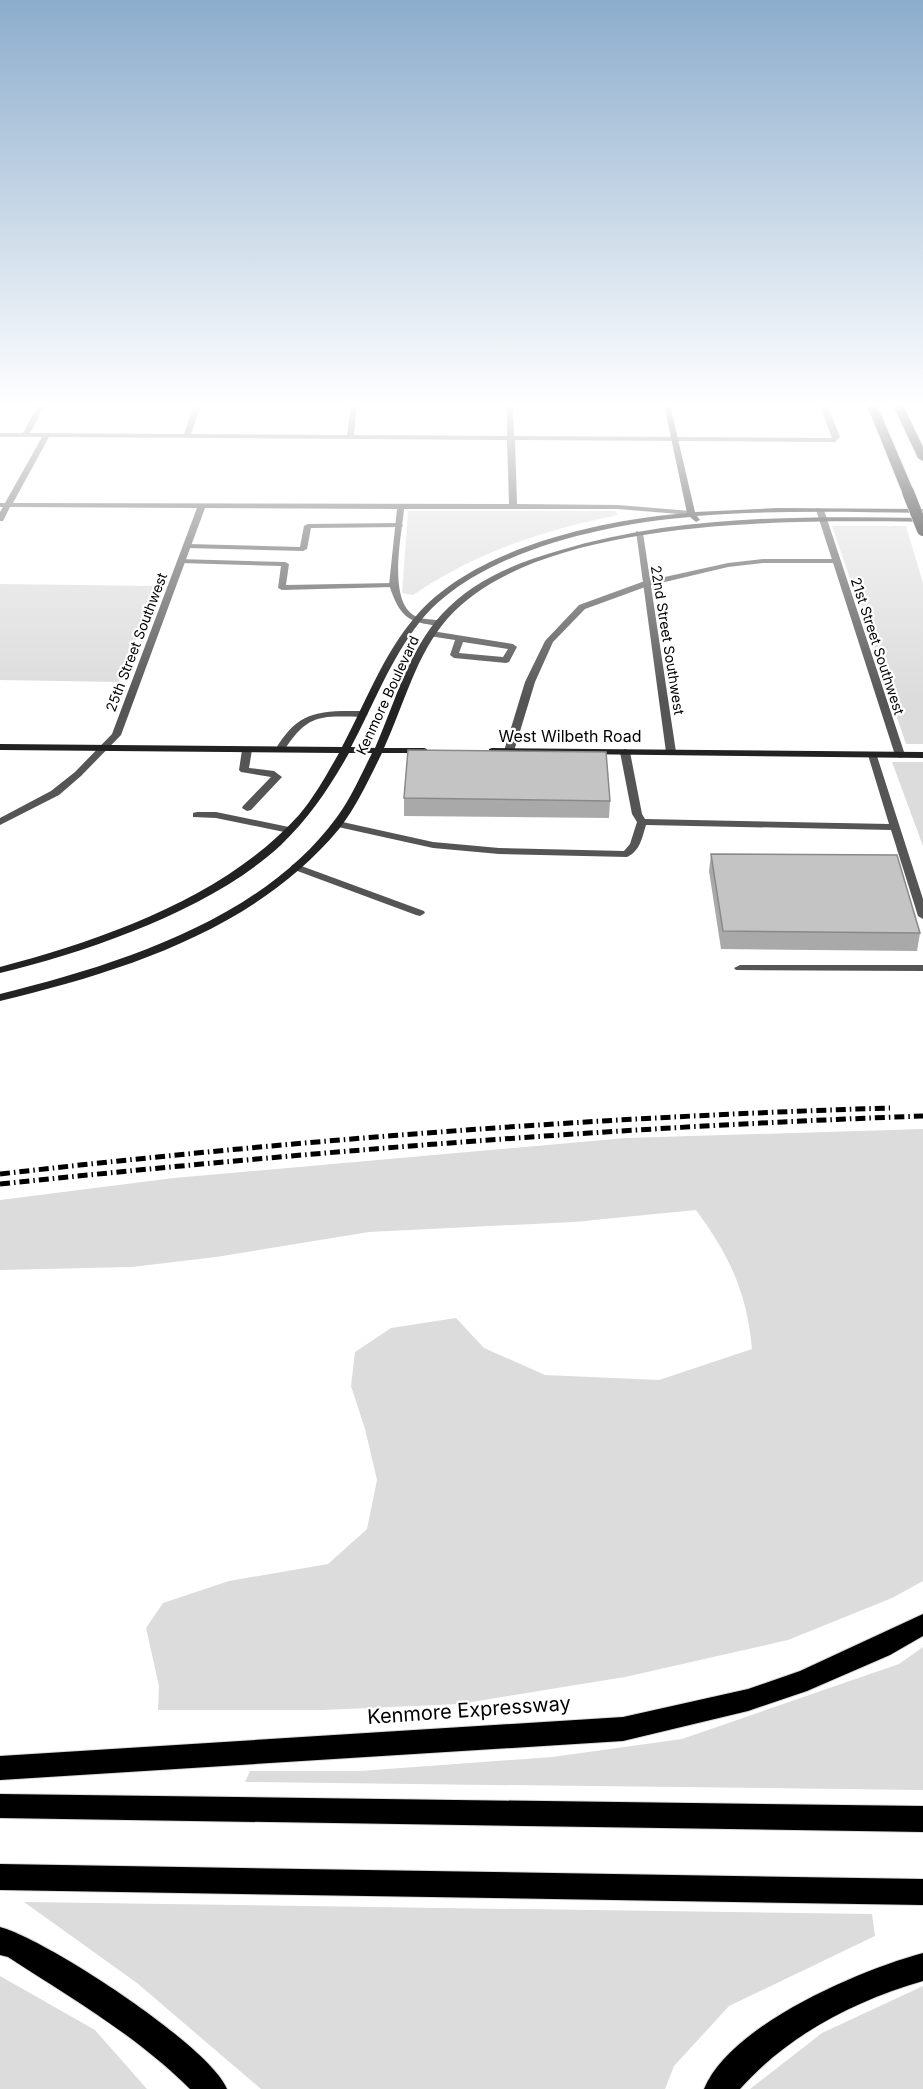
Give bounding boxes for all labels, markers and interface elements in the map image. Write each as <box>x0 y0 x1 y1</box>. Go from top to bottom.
street label: 22nd Street Southwest <box>648 564 688 716</box>
street label: 25th Street Southwest <box>102 570 170 714</box>
street label: 21st Street Southwest <box>848 575 908 717</box>
street label: Kenmore Boulevard <box>352 633 422 757</box>
street label: West Wilbeth Road <box>499 726 641 746</box>
street label: Kenmore Expressway <box>366 1691 572 1729</box>

